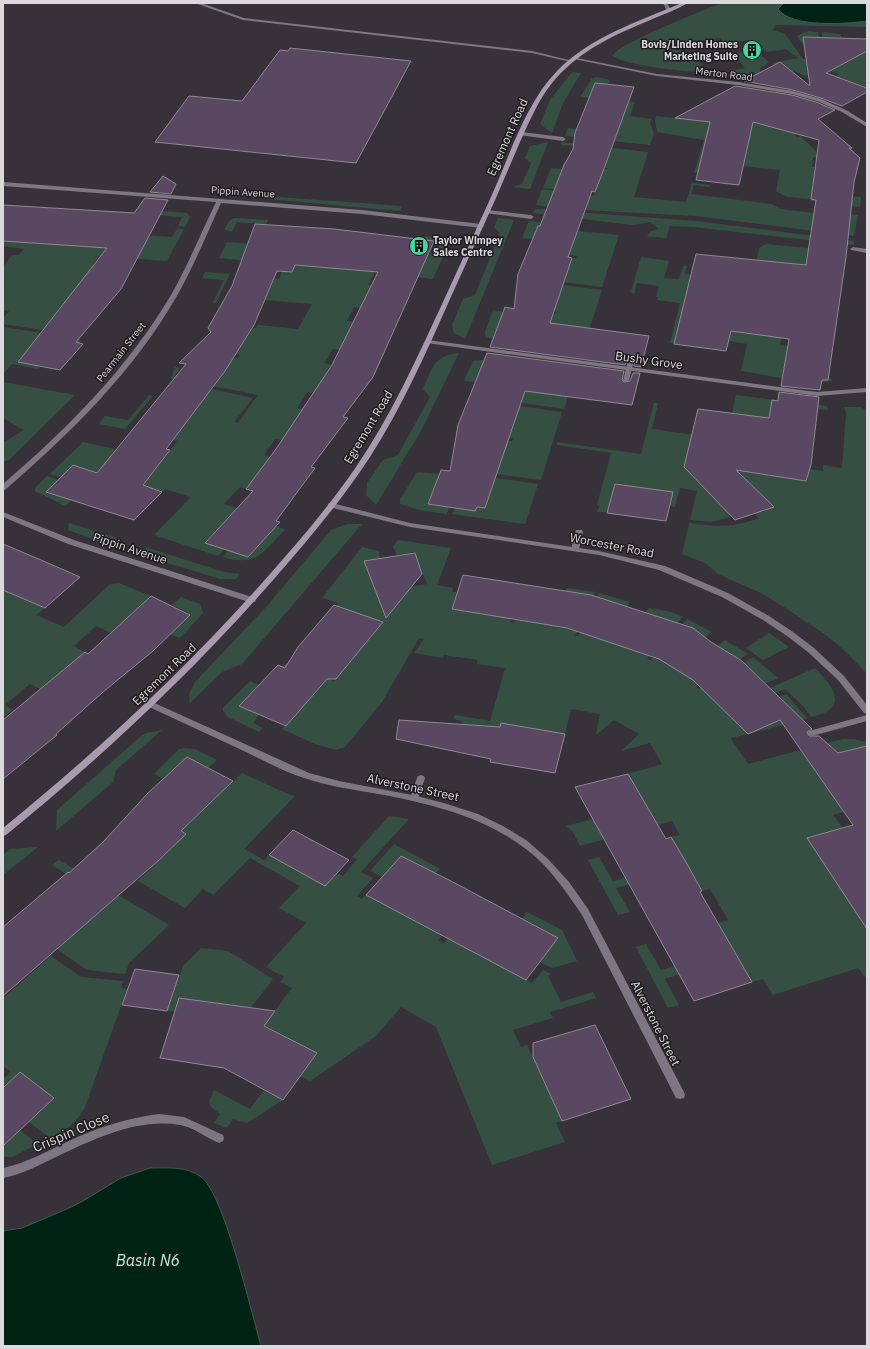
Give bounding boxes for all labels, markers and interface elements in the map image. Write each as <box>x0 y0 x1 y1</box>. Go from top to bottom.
place label: Bovis/Linden Homes Marketing Suite <box>641 38 738 63</box>
building icon: Bovis/Linden Homes Marketing Suite <box>741 39 763 61</box>
street label: Merton Road <box>695 64 753 84</box>
street label: Egremont Road <box>483 96 531 178</box>
street label: Pippin Avenue <box>211 183 276 201</box>
place label: Taylor Wimpey Sales Centre <box>433 234 503 259</box>
building icon: Taylor Wimpey Sales Centre <box>408 235 430 257</box>
street label: Pearmain Street <box>94 319 149 385</box>
street label: Bushy Grove <box>614 348 684 372</box>
street label: Egremont Road <box>340 388 396 466</box>
street label: Pippin Avenue <box>91 529 169 567</box>
street label: Worcester Road <box>569 529 655 561</box>
street label: Egremont Road <box>129 640 199 708</box>
street label: Alverstone Street <box>366 770 460 804</box>
street label: Alverstone Street <box>628 978 684 1068</box>
street label: Crispin Close <box>30 1108 112 1156</box>
water label: Basin N6 <box>116 1250 180 1270</box>

